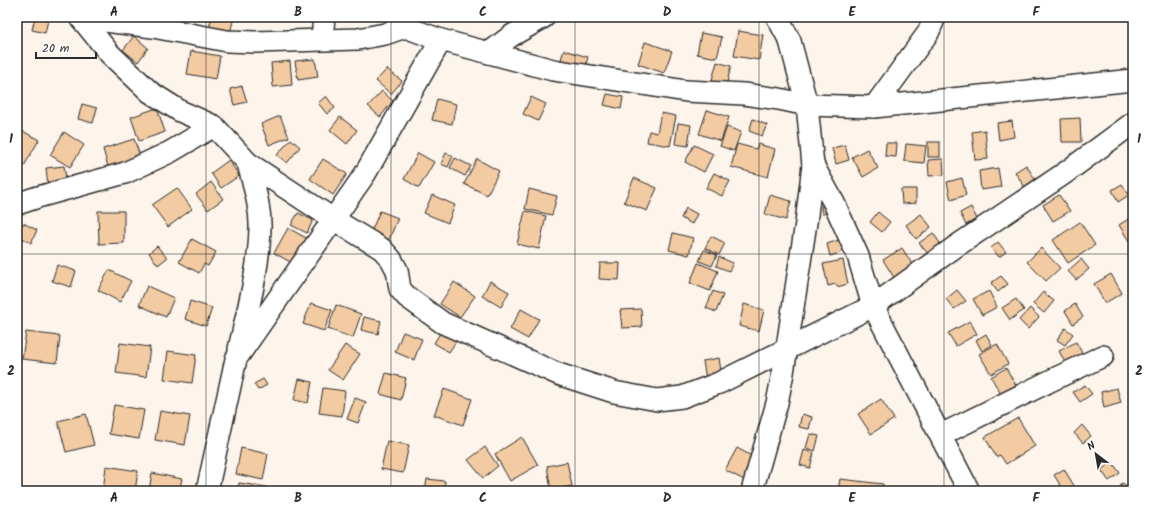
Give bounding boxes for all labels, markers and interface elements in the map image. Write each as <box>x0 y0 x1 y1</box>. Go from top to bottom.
text: A <box>110 2 118 23</box>
text: B <box>294 2 302 23</box>
text: C <box>479 2 487 23</box>
text: D <box>663 2 672 23</box>
text: E <box>848 2 856 23</box>
text: F <box>1032 2 1040 23</box>
scale bar <box>36 34 96 60</box>
text: 20 m <box>42 39 70 58</box>
text: 1 <box>9 129 13 150</box>
text: 1 <box>1137 129 1141 150</box>
text: 2 <box>7 361 15 382</box>
text: 2 <box>1135 361 1143 382</box>
north arrow <box>1076 434 1116 474</box>
text: N <box>1084 437 1099 456</box>
text: A <box>110 488 118 508</box>
text: B <box>294 488 302 508</box>
text: C <box>479 488 487 508</box>
text: D <box>663 488 672 508</box>
text: E <box>848 488 856 508</box>
text: F <box>1032 488 1040 508</box>

